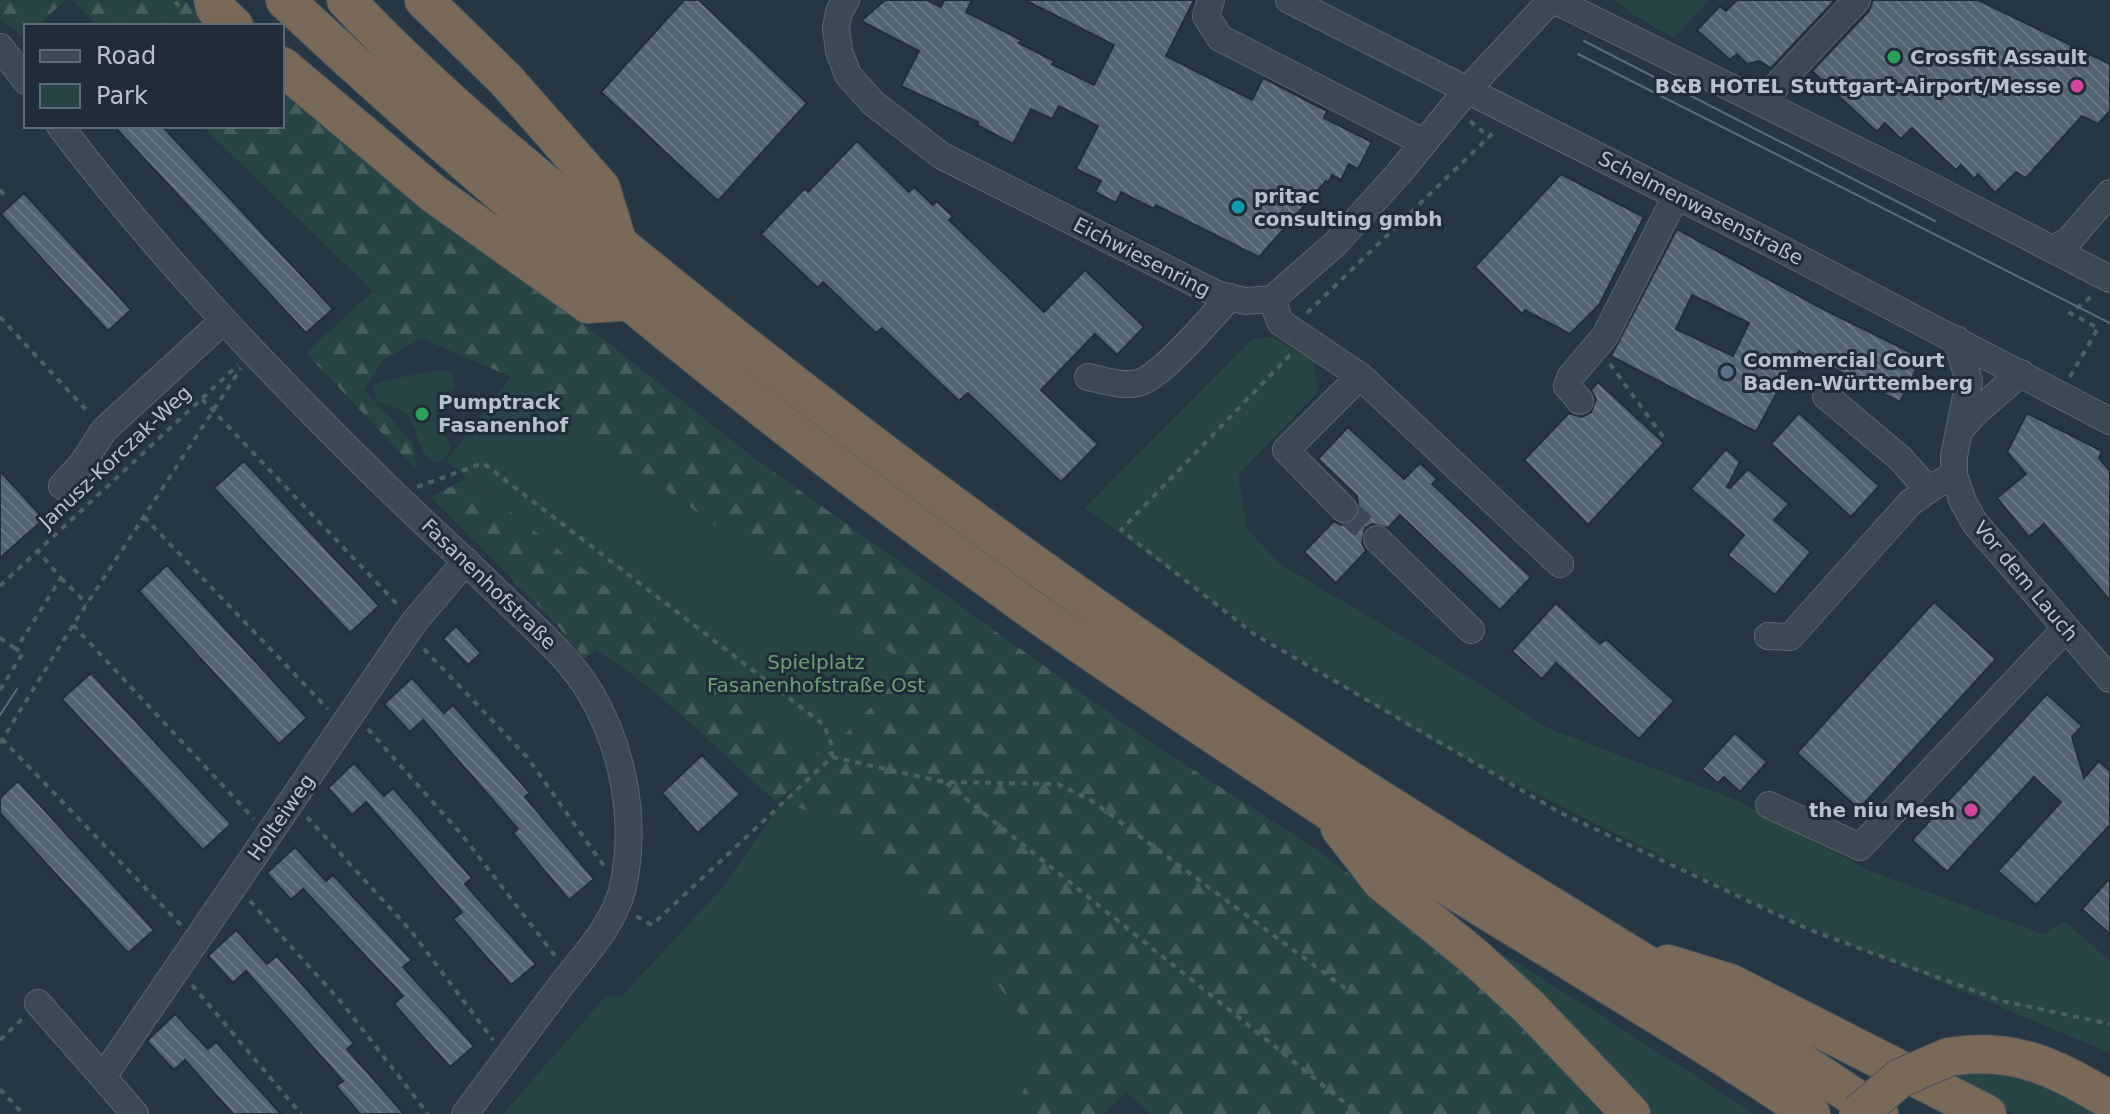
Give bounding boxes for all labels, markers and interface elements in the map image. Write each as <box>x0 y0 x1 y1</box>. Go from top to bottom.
legend <box>24 24 284 128</box>
text: Road <box>96 42 156 70</box>
place label: Crossfit Assault <box>1910 45 2087 69</box>
marker: Crossfit Assault <box>1885 48 1903 66</box>
place label: B&B HOTEL Stuttgart-Airport/Messe <box>1655 74 2061 98</box>
marker: B&B HOTEL Stuttgart-Airport/Messe <box>2068 77 2086 95</box>
text: Park <box>96 82 148 110</box>
street label: Schelmenwasenstraße <box>1595 146 1807 270</box>
place label: pritac consulting gmbh <box>1254 184 1442 231</box>
marker: pritac consulting gmbh <box>1229 198 1247 216</box>
street label: Eichwiesenring <box>1069 212 1215 302</box>
place label: Commercial Court Baden-Württemberg <box>1743 348 1973 395</box>
marker: Commercial Court Baden-Württemberg <box>1718 363 1736 381</box>
street label: Janusz-Korczak-Weg <box>33 380 196 535</box>
place label: Pumptrack Fasanenhof <box>438 390 568 437</box>
marker: Pumptrack Fasanenhof <box>413 405 431 423</box>
street label: Fasanenhofstraße <box>417 514 561 654</box>
street label: Vor dem Lauch <box>1969 516 2083 646</box>
park label: Spielplatz Fasanenhofstraße Ost <box>707 650 925 697</box>
street label: Holteiweg <box>243 769 319 865</box>
place label: the niu Mesh <box>1809 798 1955 822</box>
marker: the niu Mesh <box>1962 801 1980 819</box>

